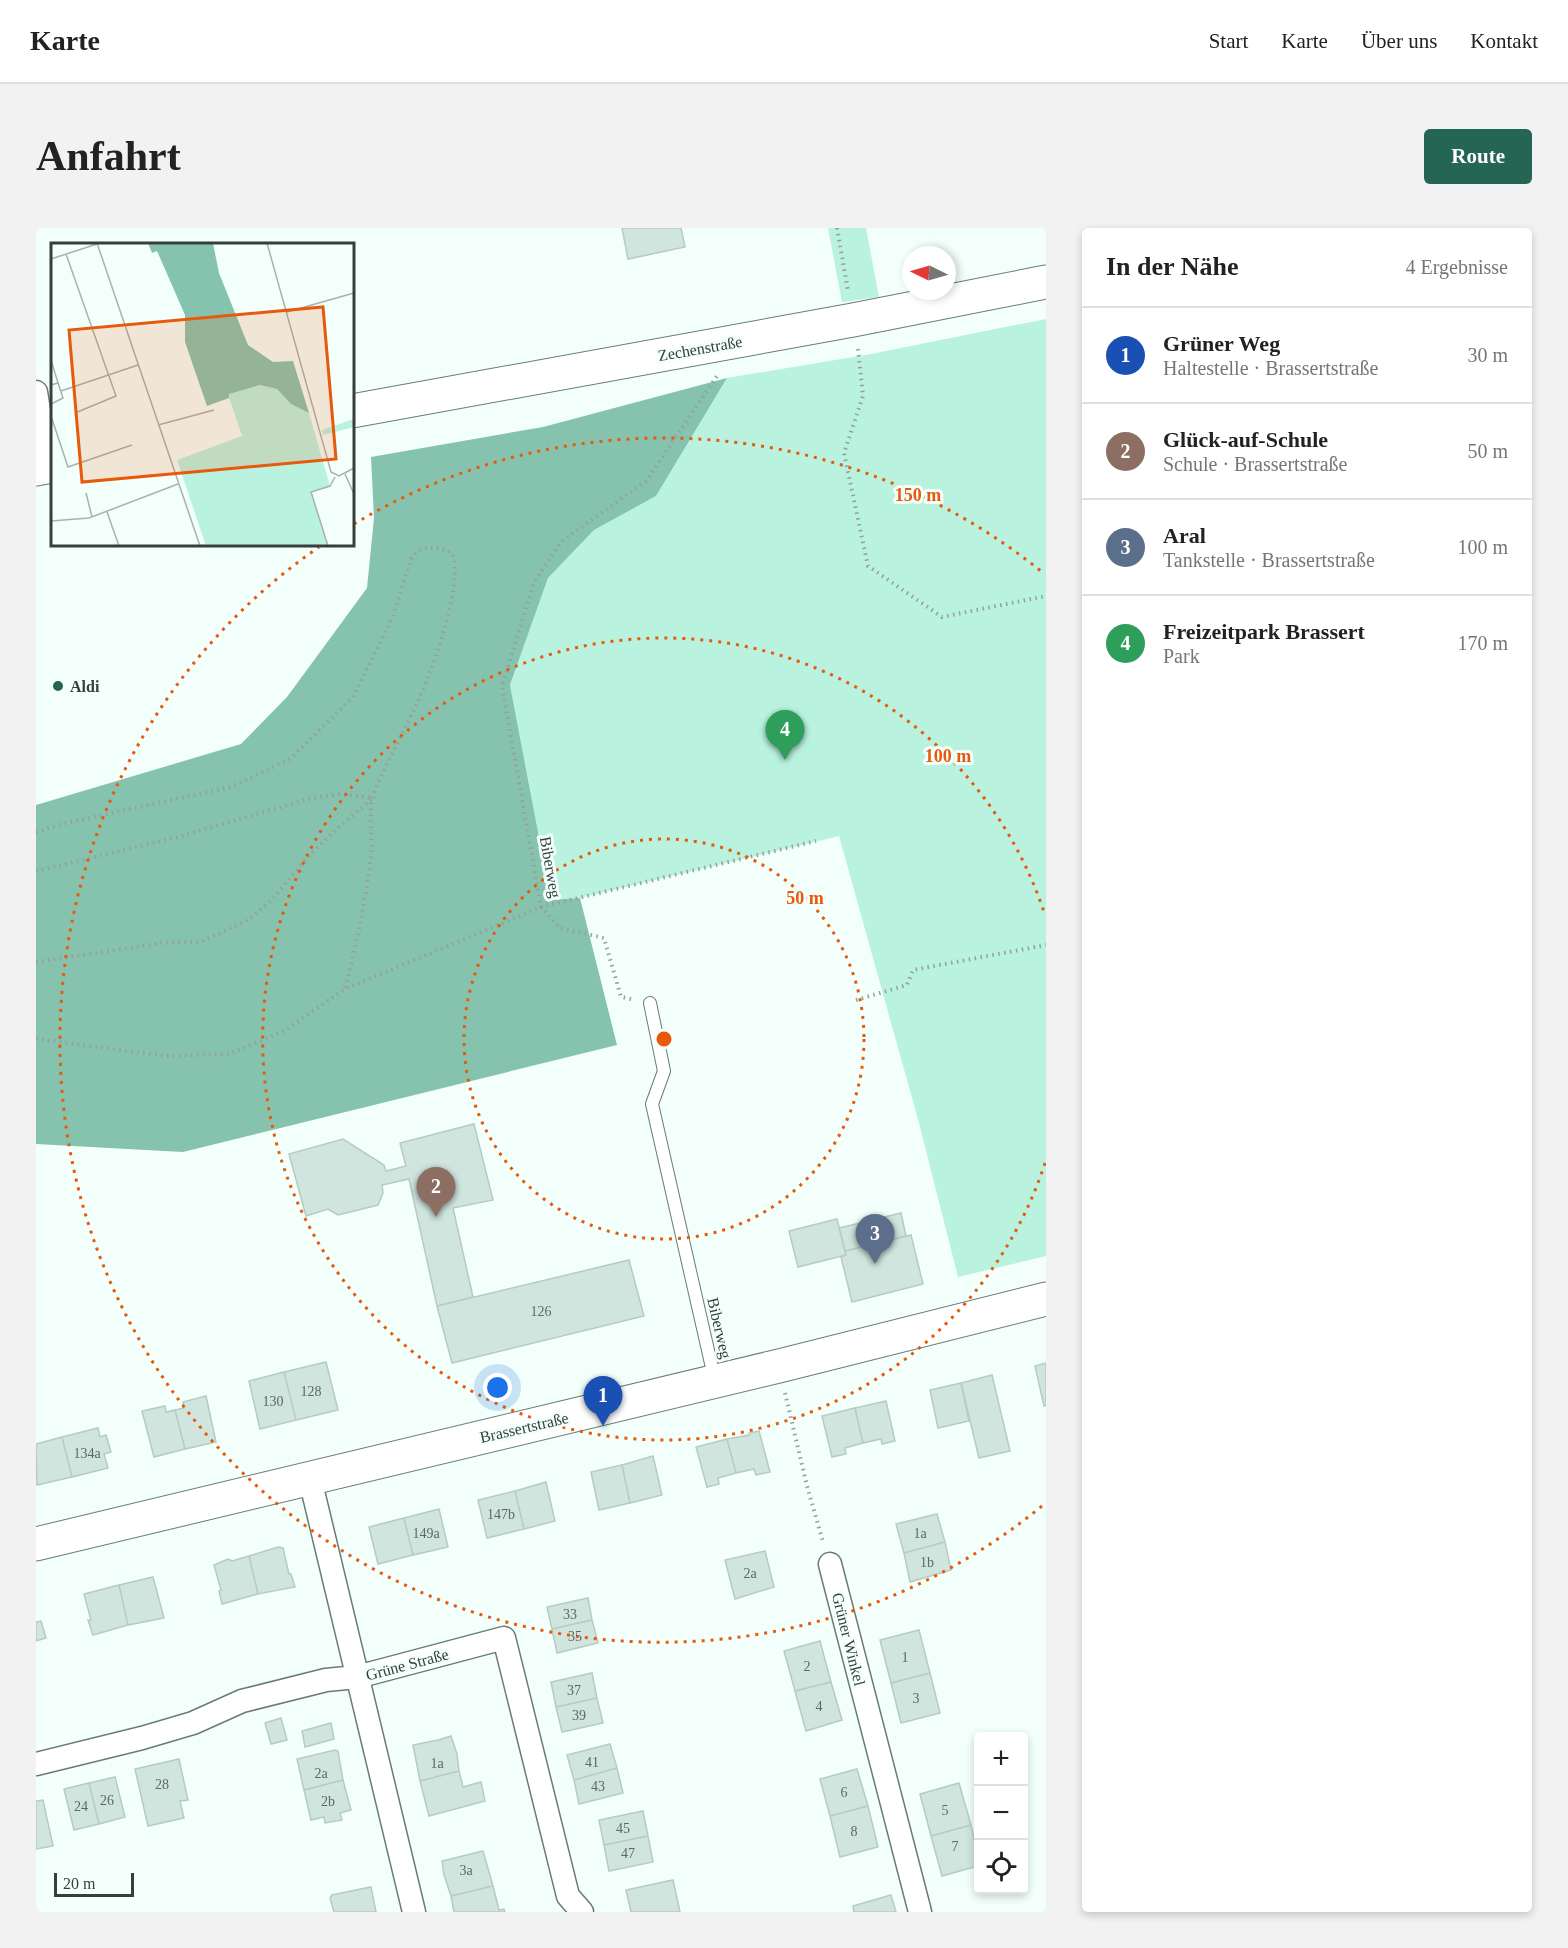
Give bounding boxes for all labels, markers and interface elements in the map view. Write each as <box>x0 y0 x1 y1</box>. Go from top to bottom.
text: Karte <box>30 25 100 56</box>
text: Start <box>1209 29 1248 53</box>
text: Karte <box>1281 29 1328 53</box>
text: Über uns <box>1361 29 1437 53</box>
text: Kontakt <box>1470 29 1538 53</box>
button: Route <box>1424 129 1532 184</box>
text: Anfahrt <box>36 133 181 179</box>
inset map <box>51 243 354 546</box>
north arrow <box>902 246 956 300</box>
text: In der Nähe <box>1106 252 1238 281</box>
text: 4 Ergebnisse <box>1406 256 1508 278</box>
text: Grüner Weg <box>1163 331 1280 356</box>
street label: Zechenstraße <box>657 333 744 364</box>
text: 1 <box>1121 344 1131 366</box>
text: 30 m <box>1467 344 1508 366</box>
text: Haltestelle · Brassertstraße <box>1163 357 1378 379</box>
text: Glück-auf-Schule <box>1163 427 1328 452</box>
text: 2 <box>1121 440 1131 462</box>
text: 50 m <box>1467 440 1508 462</box>
text: Schule · Brassertstraße <box>1163 453 1347 475</box>
text: 150 m <box>895 485 941 505</box>
text: Aral <box>1163 523 1206 548</box>
text: 3 <box>1121 536 1131 558</box>
text: 100 m <box>1457 536 1508 558</box>
text: Tankstelle · Brassertstraße <box>1163 549 1375 571</box>
text: Freizeitpark Brassert <box>1163 619 1365 644</box>
text: 4 <box>1121 632 1131 654</box>
text: 170 m <box>1457 632 1508 654</box>
text: Park <box>1163 645 1200 667</box>
place label: Aldi <box>70 678 100 695</box>
marker: Aldi <box>51 679 65 693</box>
pin: 4 <box>766 710 804 760</box>
text: 100 m <box>925 746 971 766</box>
street label: Biberweg <box>536 835 564 899</box>
text: 50 m <box>786 888 824 908</box>
centre of rings <box>654 1029 674 1049</box>
pin: 2 <box>416 1168 456 1217</box>
pin: 3 <box>856 1214 894 1264</box>
street label: Biberweg <box>703 1296 735 1361</box>
house number: 126 <box>531 1304 552 1319</box>
your location <box>483 1373 512 1402</box>
pin: 1 <box>584 1376 622 1426</box>
house number: 128 <box>301 1384 322 1399</box>
house number: 130 <box>263 1394 284 1409</box>
street label: Brassertstraße <box>478 1409 570 1446</box>
house number: 134a <box>73 1446 101 1461</box>
house number: 147b <box>487 1507 515 1522</box>
house number: 149a <box>412 1526 440 1541</box>
house number: 1a <box>913 1526 927 1541</box>
house number: 1b <box>920 1555 934 1570</box>
house number: 2a <box>743 1566 757 1581</box>
street label: Grüner Winkel <box>829 1591 868 1688</box>
house number: 33 <box>563 1607 577 1622</box>
house number: 35 <box>568 1629 582 1644</box>
street label: Grüne Straße <box>364 1645 450 1684</box>
house number: 1 <box>902 1650 909 1665</box>
house number: 2 <box>804 1659 811 1674</box>
house number: 37 <box>567 1683 581 1698</box>
house number: 3 <box>913 1691 920 1706</box>
house number: 4 <box>816 1699 823 1714</box>
house number: 39 <box>572 1708 586 1723</box>
map controls <box>974 1732 1028 1894</box>
button: + <box>974 1732 1028 1786</box>
house number: 41 <box>585 1755 599 1770</box>
house number: 1a <box>430 1756 444 1771</box>
house number: 2a <box>314 1766 328 1781</box>
house number: 28 <box>155 1777 169 1792</box>
house number: 43 <box>591 1779 605 1794</box>
house number: 6 <box>841 1785 848 1800</box>
button: − <box>974 1786 1028 1840</box>
house number: 26 <box>100 1793 114 1808</box>
house number: 2b <box>321 1794 335 1809</box>
house number: 24 <box>74 1799 88 1814</box>
house number: 5 <box>942 1803 949 1818</box>
house number: 45 <box>616 1821 630 1836</box>
house number: 8 <box>851 1824 858 1839</box>
house number: 7 <box>952 1839 959 1854</box>
button: locate <box>974 1840 1028 1894</box>
house number: 47 <box>621 1846 635 1861</box>
house number: 3a <box>459 1863 473 1878</box>
scale bar <box>54 1870 134 1898</box>
text: 20 m <box>63 1875 95 1892</box>

